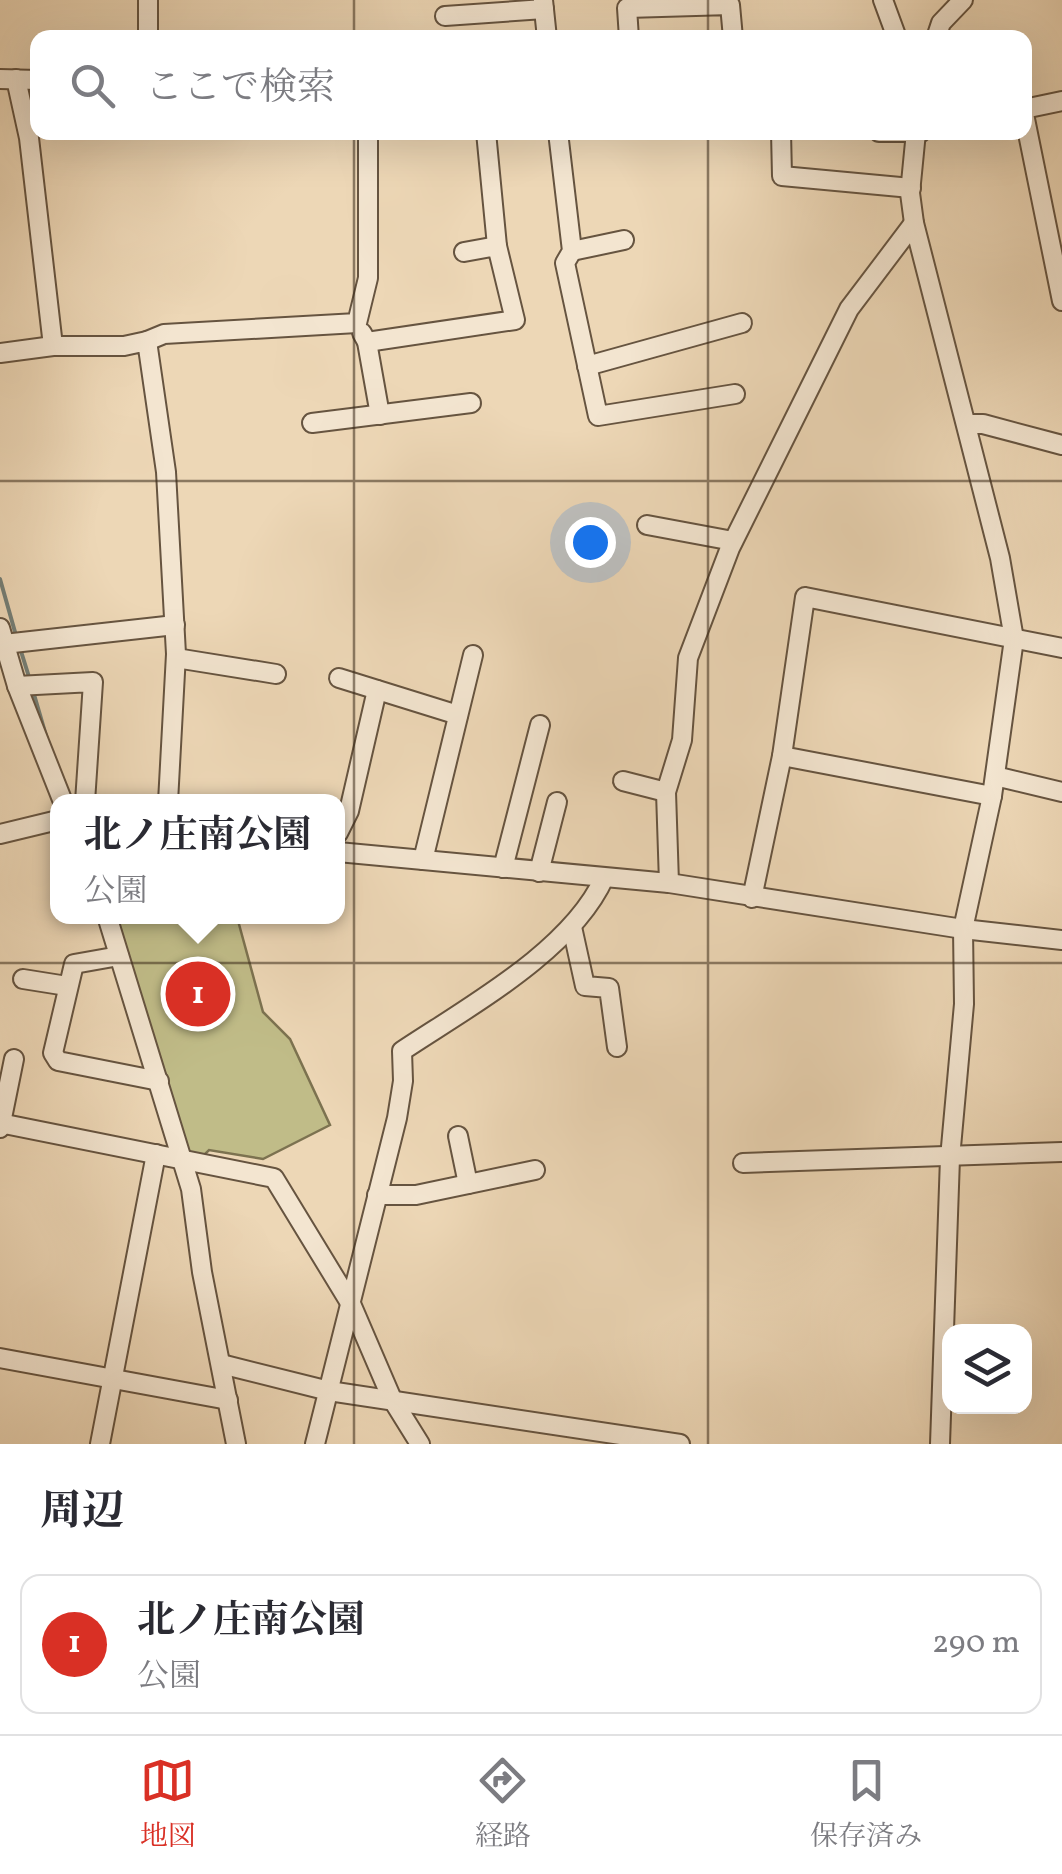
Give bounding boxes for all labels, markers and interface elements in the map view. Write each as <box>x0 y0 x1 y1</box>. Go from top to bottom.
search box <box>30 30 1032 140</box>
icon: search <box>65 58 120 113</box>
text: ここで検索 <box>145 63 335 116</box>
your location <box>565 517 616 568</box>
popup <box>50 794 345 924</box>
text: 北ノ庄南公園 <box>83 811 312 864</box>
text: 公園 <box>83 871 148 915</box>
pin: 1 <box>166 956 230 1032</box>
map controls <box>942 1324 1032 1414</box>
button: layers <box>942 1324 1032 1414</box>
text: 周辺 <box>40 1484 124 1543</box>
text: 北ノ庄南公園 <box>137 1596 365 1649</box>
text: 1 <box>68 1622 81 1666</box>
text: 290 m <box>932 1622 1020 1666</box>
text: 公園 <box>137 1656 201 1700</box>
tab: 地図 <box>140 1753 196 1857</box>
tab: 経路 <box>475 1753 531 1857</box>
tab: 保存済み <box>810 1753 922 1857</box>

